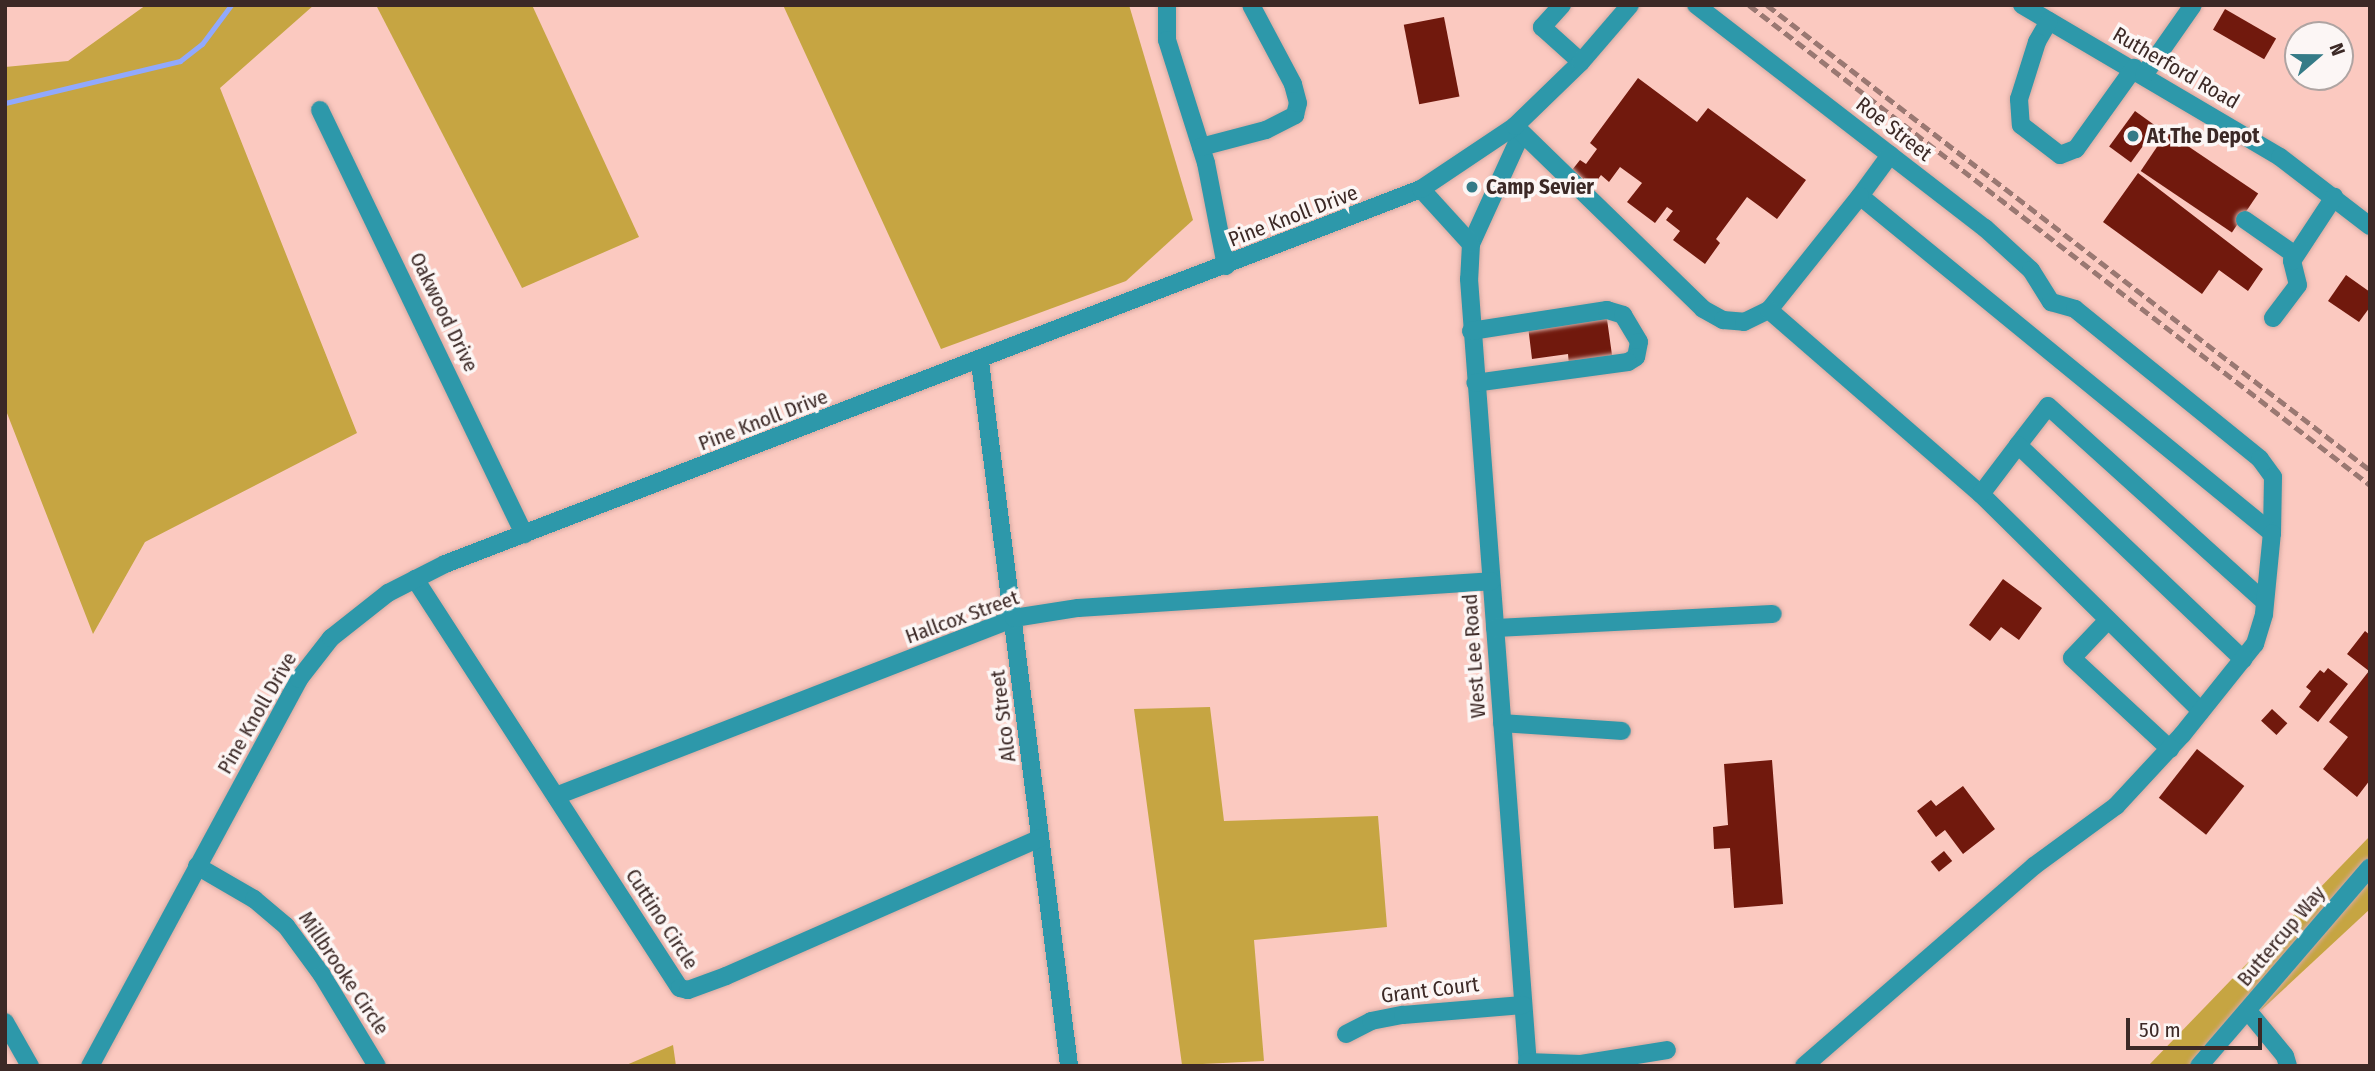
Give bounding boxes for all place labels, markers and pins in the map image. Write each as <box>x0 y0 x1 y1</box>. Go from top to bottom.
place label: At The Depot <box>2147 123 2260 149</box>
marker: At The Depot <box>2125 128 2141 144</box>
place label: Camp Sevier <box>1486 174 1594 200</box>
marker: Camp Sevier <box>1464 179 1480 195</box>

